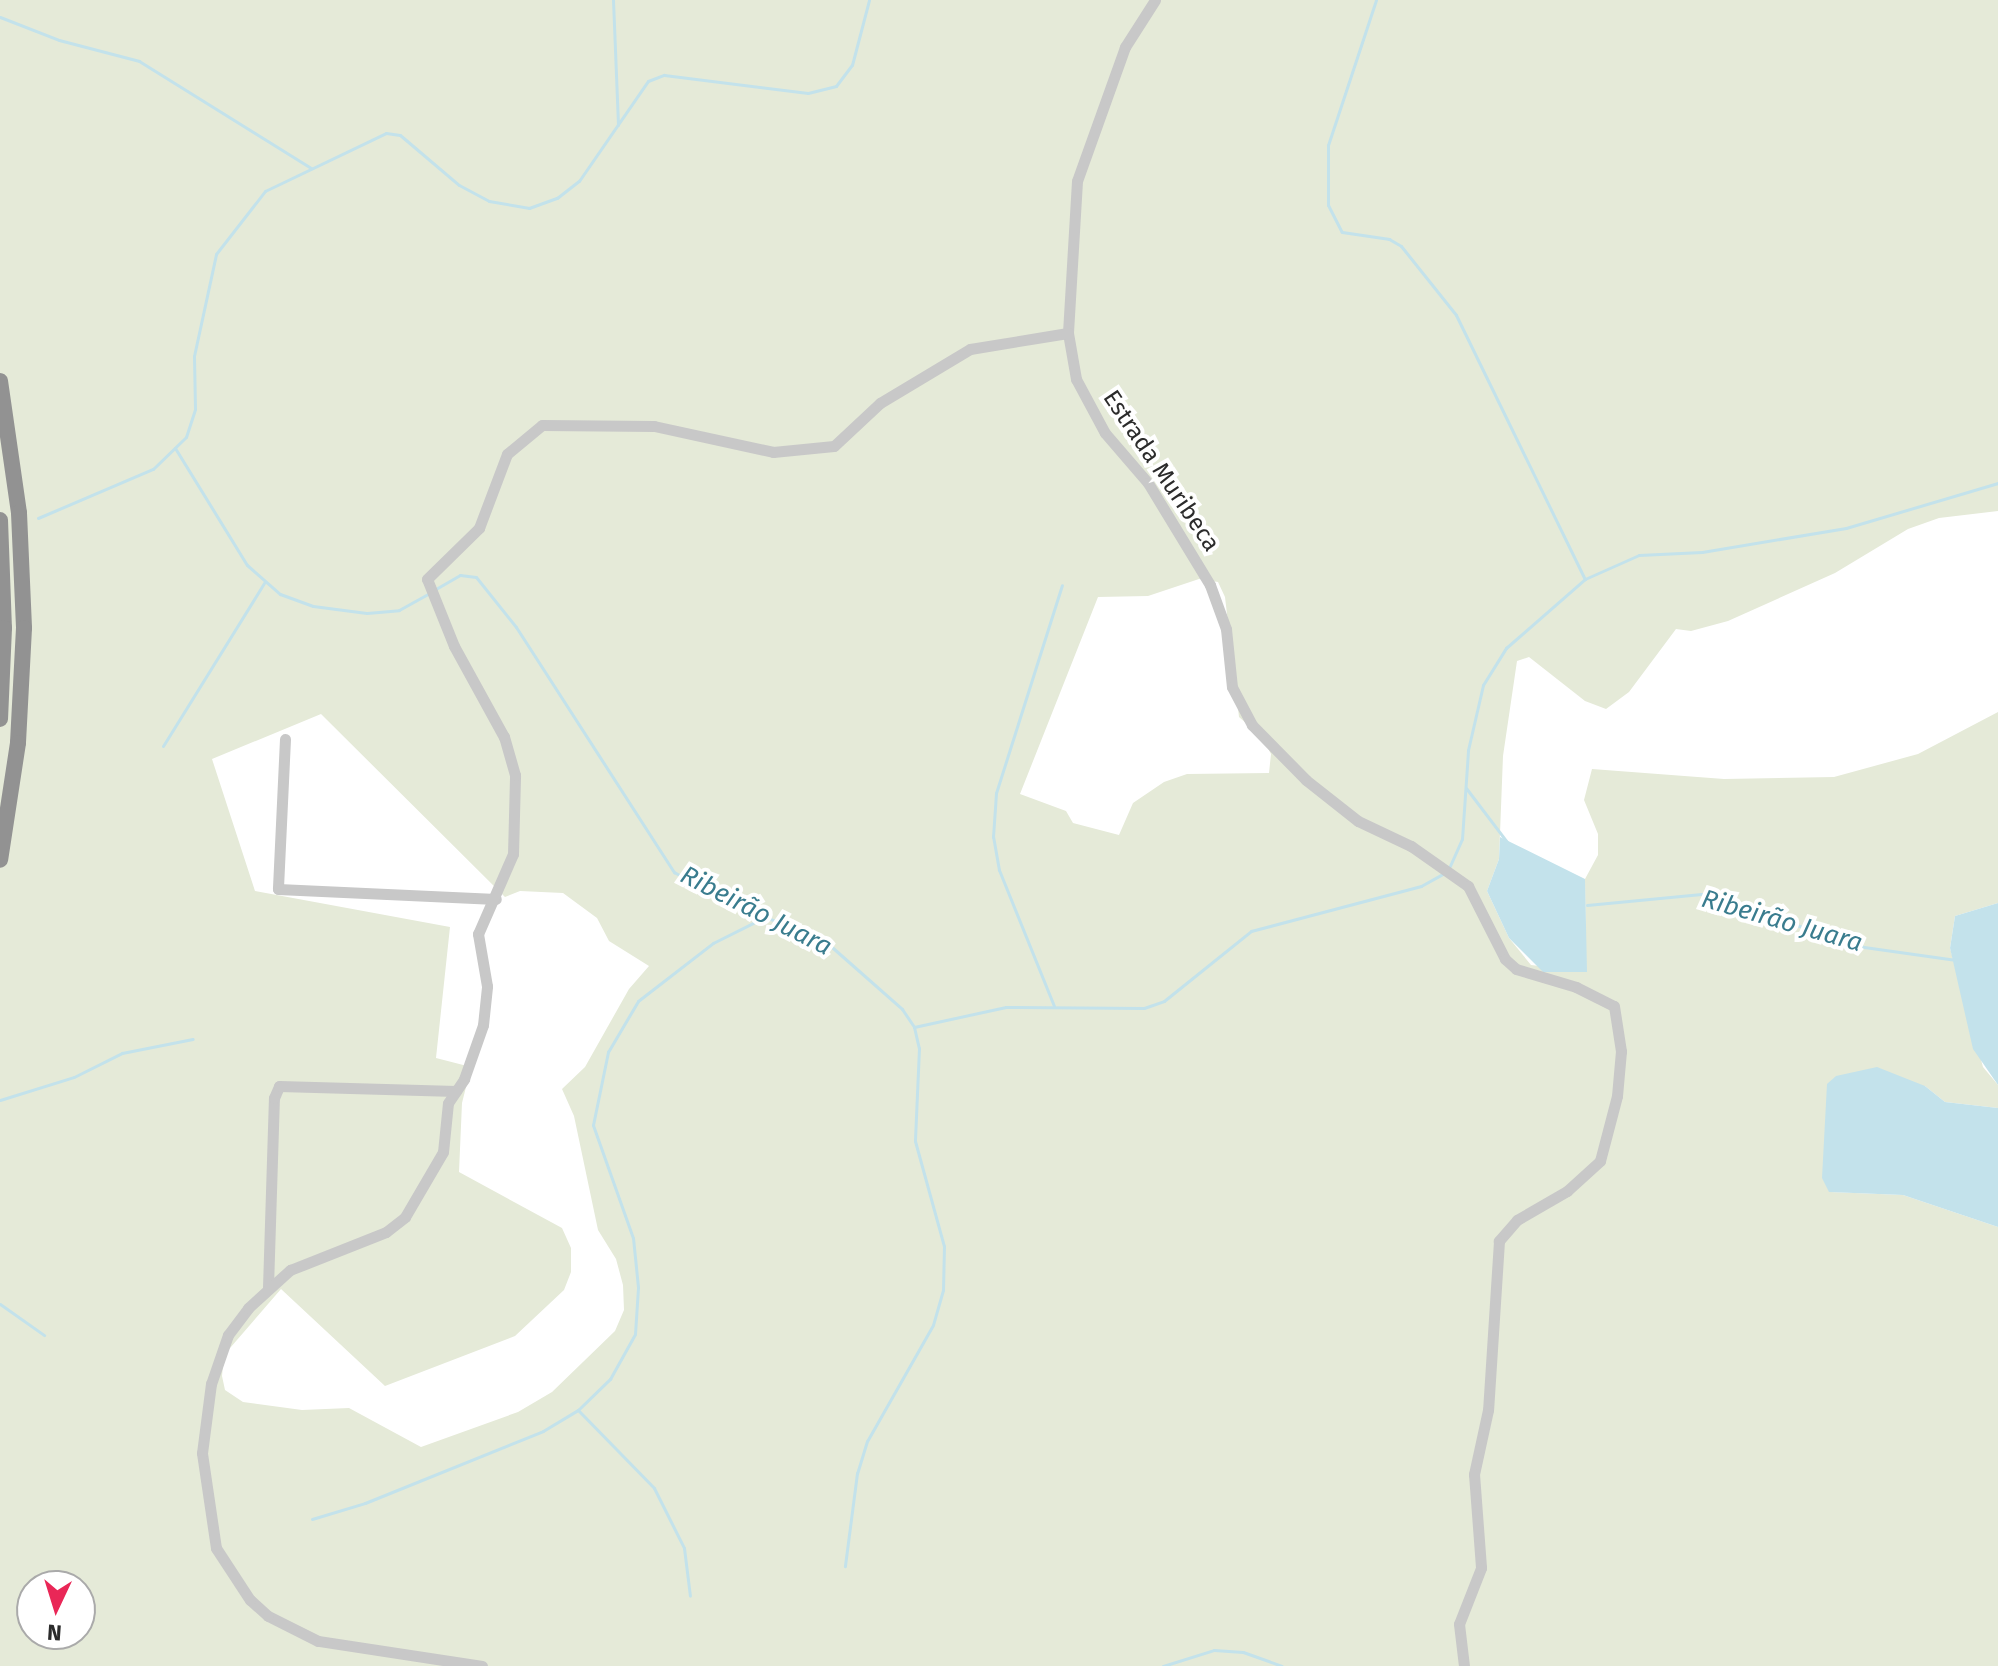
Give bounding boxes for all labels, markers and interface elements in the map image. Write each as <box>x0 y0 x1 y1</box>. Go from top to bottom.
street label: Estrada Muribeca <box>1096 385 1226 557</box>
water label: Ribeirão Juara <box>675 859 837 963</box>
water label: Ribeirão Juara <box>1698 883 1866 959</box>
north arrow <box>16 1570 96 1650</box>
text: N <box>46 1618 63 1646</box>

